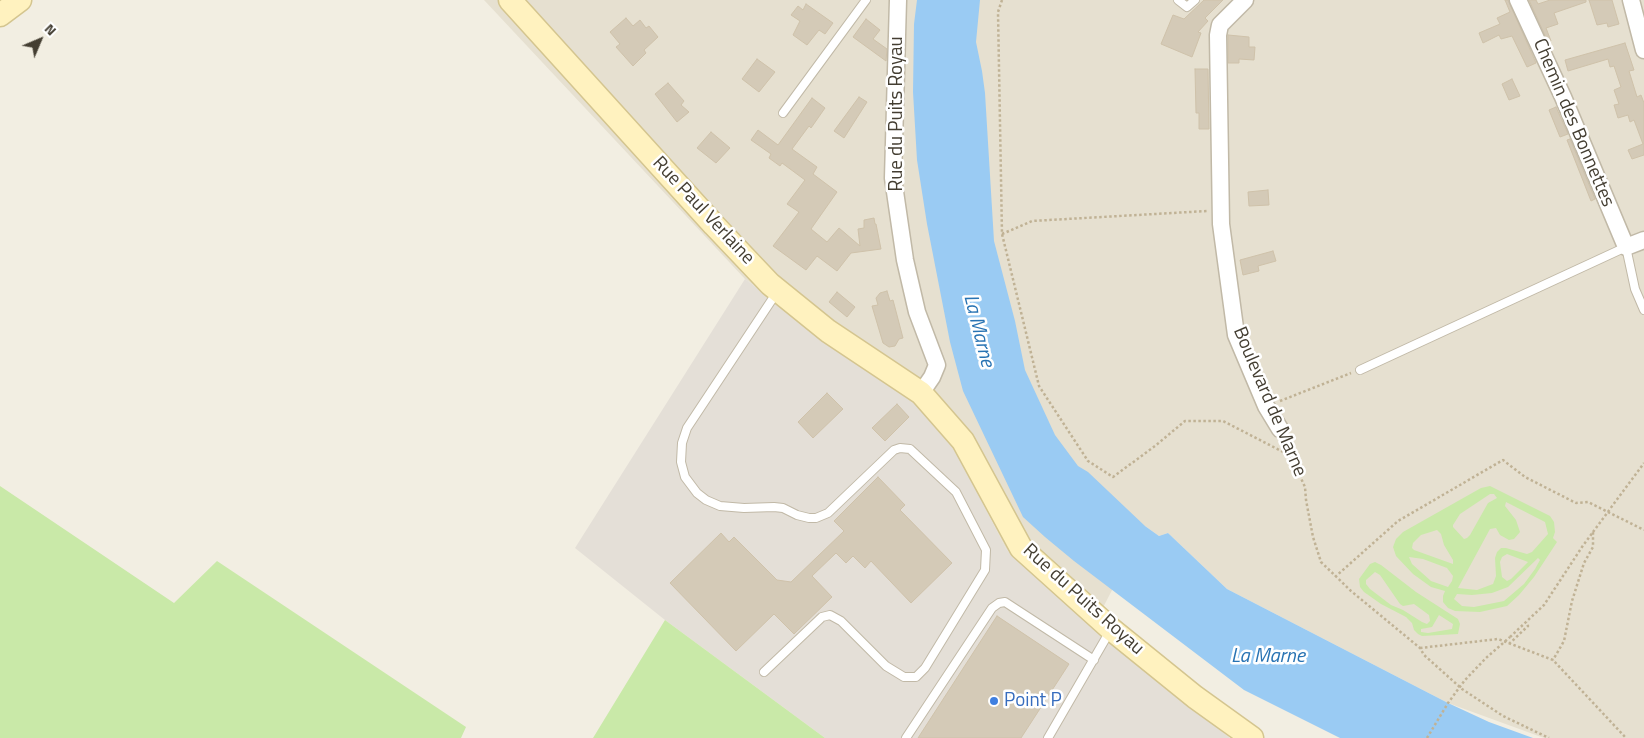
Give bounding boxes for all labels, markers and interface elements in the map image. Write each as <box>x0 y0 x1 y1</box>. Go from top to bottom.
north arrow <box>15 15 65 65</box>
text: N <box>40 18 62 40</box>
street label: Chemin des Bonnettes <box>1527 35 1619 211</box>
street label: Rue du Puits Royau <box>886 36 908 192</box>
street label: Rue Paul Verlaine <box>647 152 759 270</box>
water label: La Marne <box>957 292 999 370</box>
street label: Boulevard de Marne <box>1227 324 1311 480</box>
street label: Rue du Puits Royau <box>1018 540 1148 660</box>
water label: La Marne <box>1231 645 1305 669</box>
place label: Point P <box>1004 690 1062 712</box>
marker: Point P <box>988 695 1000 707</box>

